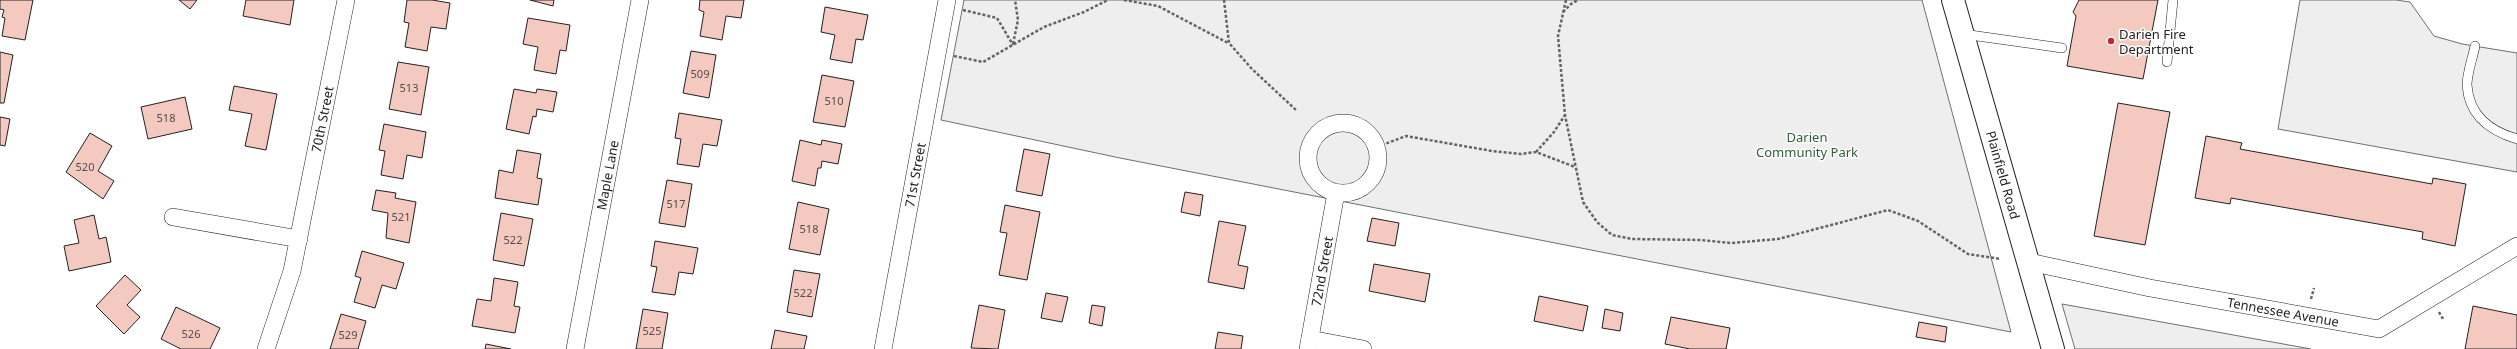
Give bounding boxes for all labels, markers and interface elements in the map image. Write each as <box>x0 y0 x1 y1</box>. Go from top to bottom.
place label: Darien Fire Department <box>2119 25 2194 58</box>
marker: Darien Fire Department <box>2106 36 2116 46</box>
house number: 509 <box>691 66 709 81</box>
house number: 513 <box>400 80 418 95</box>
street label: 70th Street <box>307 84 338 154</box>
house number: 510 <box>825 93 843 108</box>
house number: 518 <box>157 110 175 125</box>
park label: Darien Community Park <box>1756 128 1858 161</box>
street label: Plainfield Road <box>1982 129 2024 221</box>
street label: Maple Lane <box>592 139 623 211</box>
street label: 71st Street <box>900 141 930 209</box>
house number: 520 <box>76 159 94 174</box>
house number: 517 <box>667 196 685 211</box>
house number: 521 <box>392 209 410 224</box>
house number: 518 <box>800 221 818 236</box>
house number: 522 <box>504 232 522 247</box>
street label: 72nd Street <box>1307 235 1337 308</box>
house number: 522 <box>794 285 812 300</box>
street label: Tennessee Avenue <box>2226 293 2341 331</box>
house number: 525 <box>643 323 661 338</box>
house number: 526 <box>182 326 200 341</box>
house number: 529 <box>339 327 357 342</box>

